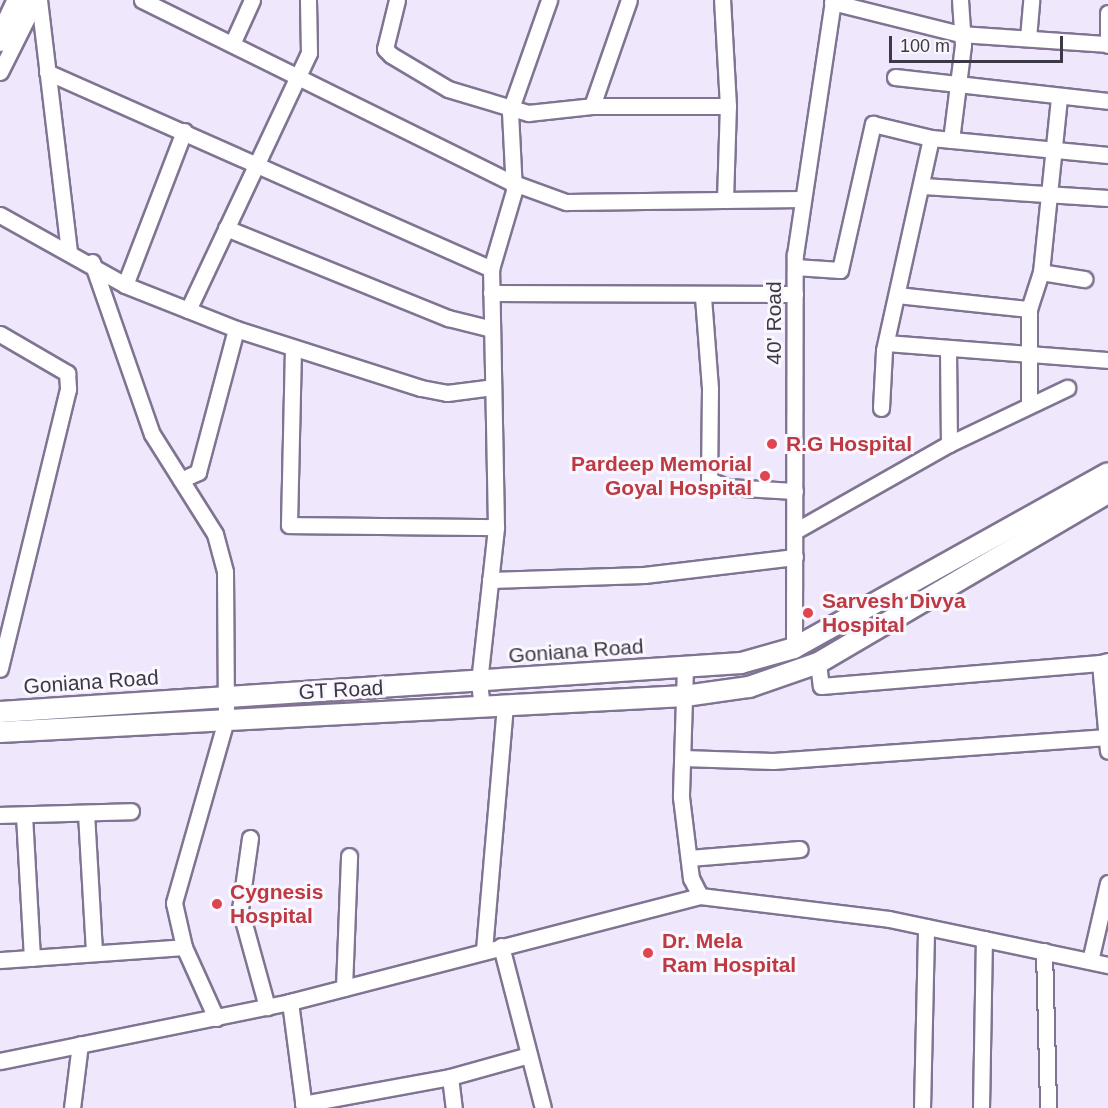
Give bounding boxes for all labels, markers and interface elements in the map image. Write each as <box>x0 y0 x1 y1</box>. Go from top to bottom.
scale bar <box>892 24 1066 62</box>
text: 100 m <box>900 36 950 56</box>
street label: 40' Road <box>761 281 787 365</box>
place label: R.G Hospital <box>786 431 912 457</box>
marker: R.G Hospital <box>763 435 781 453</box>
place label: Pardeep Memorial Goyal Hospital <box>571 451 752 501</box>
marker: Pardeep Memorial Goyal Hospital <box>756 467 774 485</box>
place label: Sarvesh Divya Hospital <box>822 588 966 638</box>
marker: Sarvesh Divya Hospital <box>799 604 817 622</box>
street label: Goniana Road <box>508 634 644 668</box>
street label: Goniana Road <box>23 665 159 699</box>
street label: GT Road <box>298 675 384 705</box>
place label: Cygnesis Hospital <box>230 879 323 929</box>
marker: Cygnesis Hospital <box>208 895 226 913</box>
place label: Dr. Mela Ram Hospital <box>662 928 796 978</box>
marker: Dr. Mela Ram Hospital <box>639 944 657 962</box>

